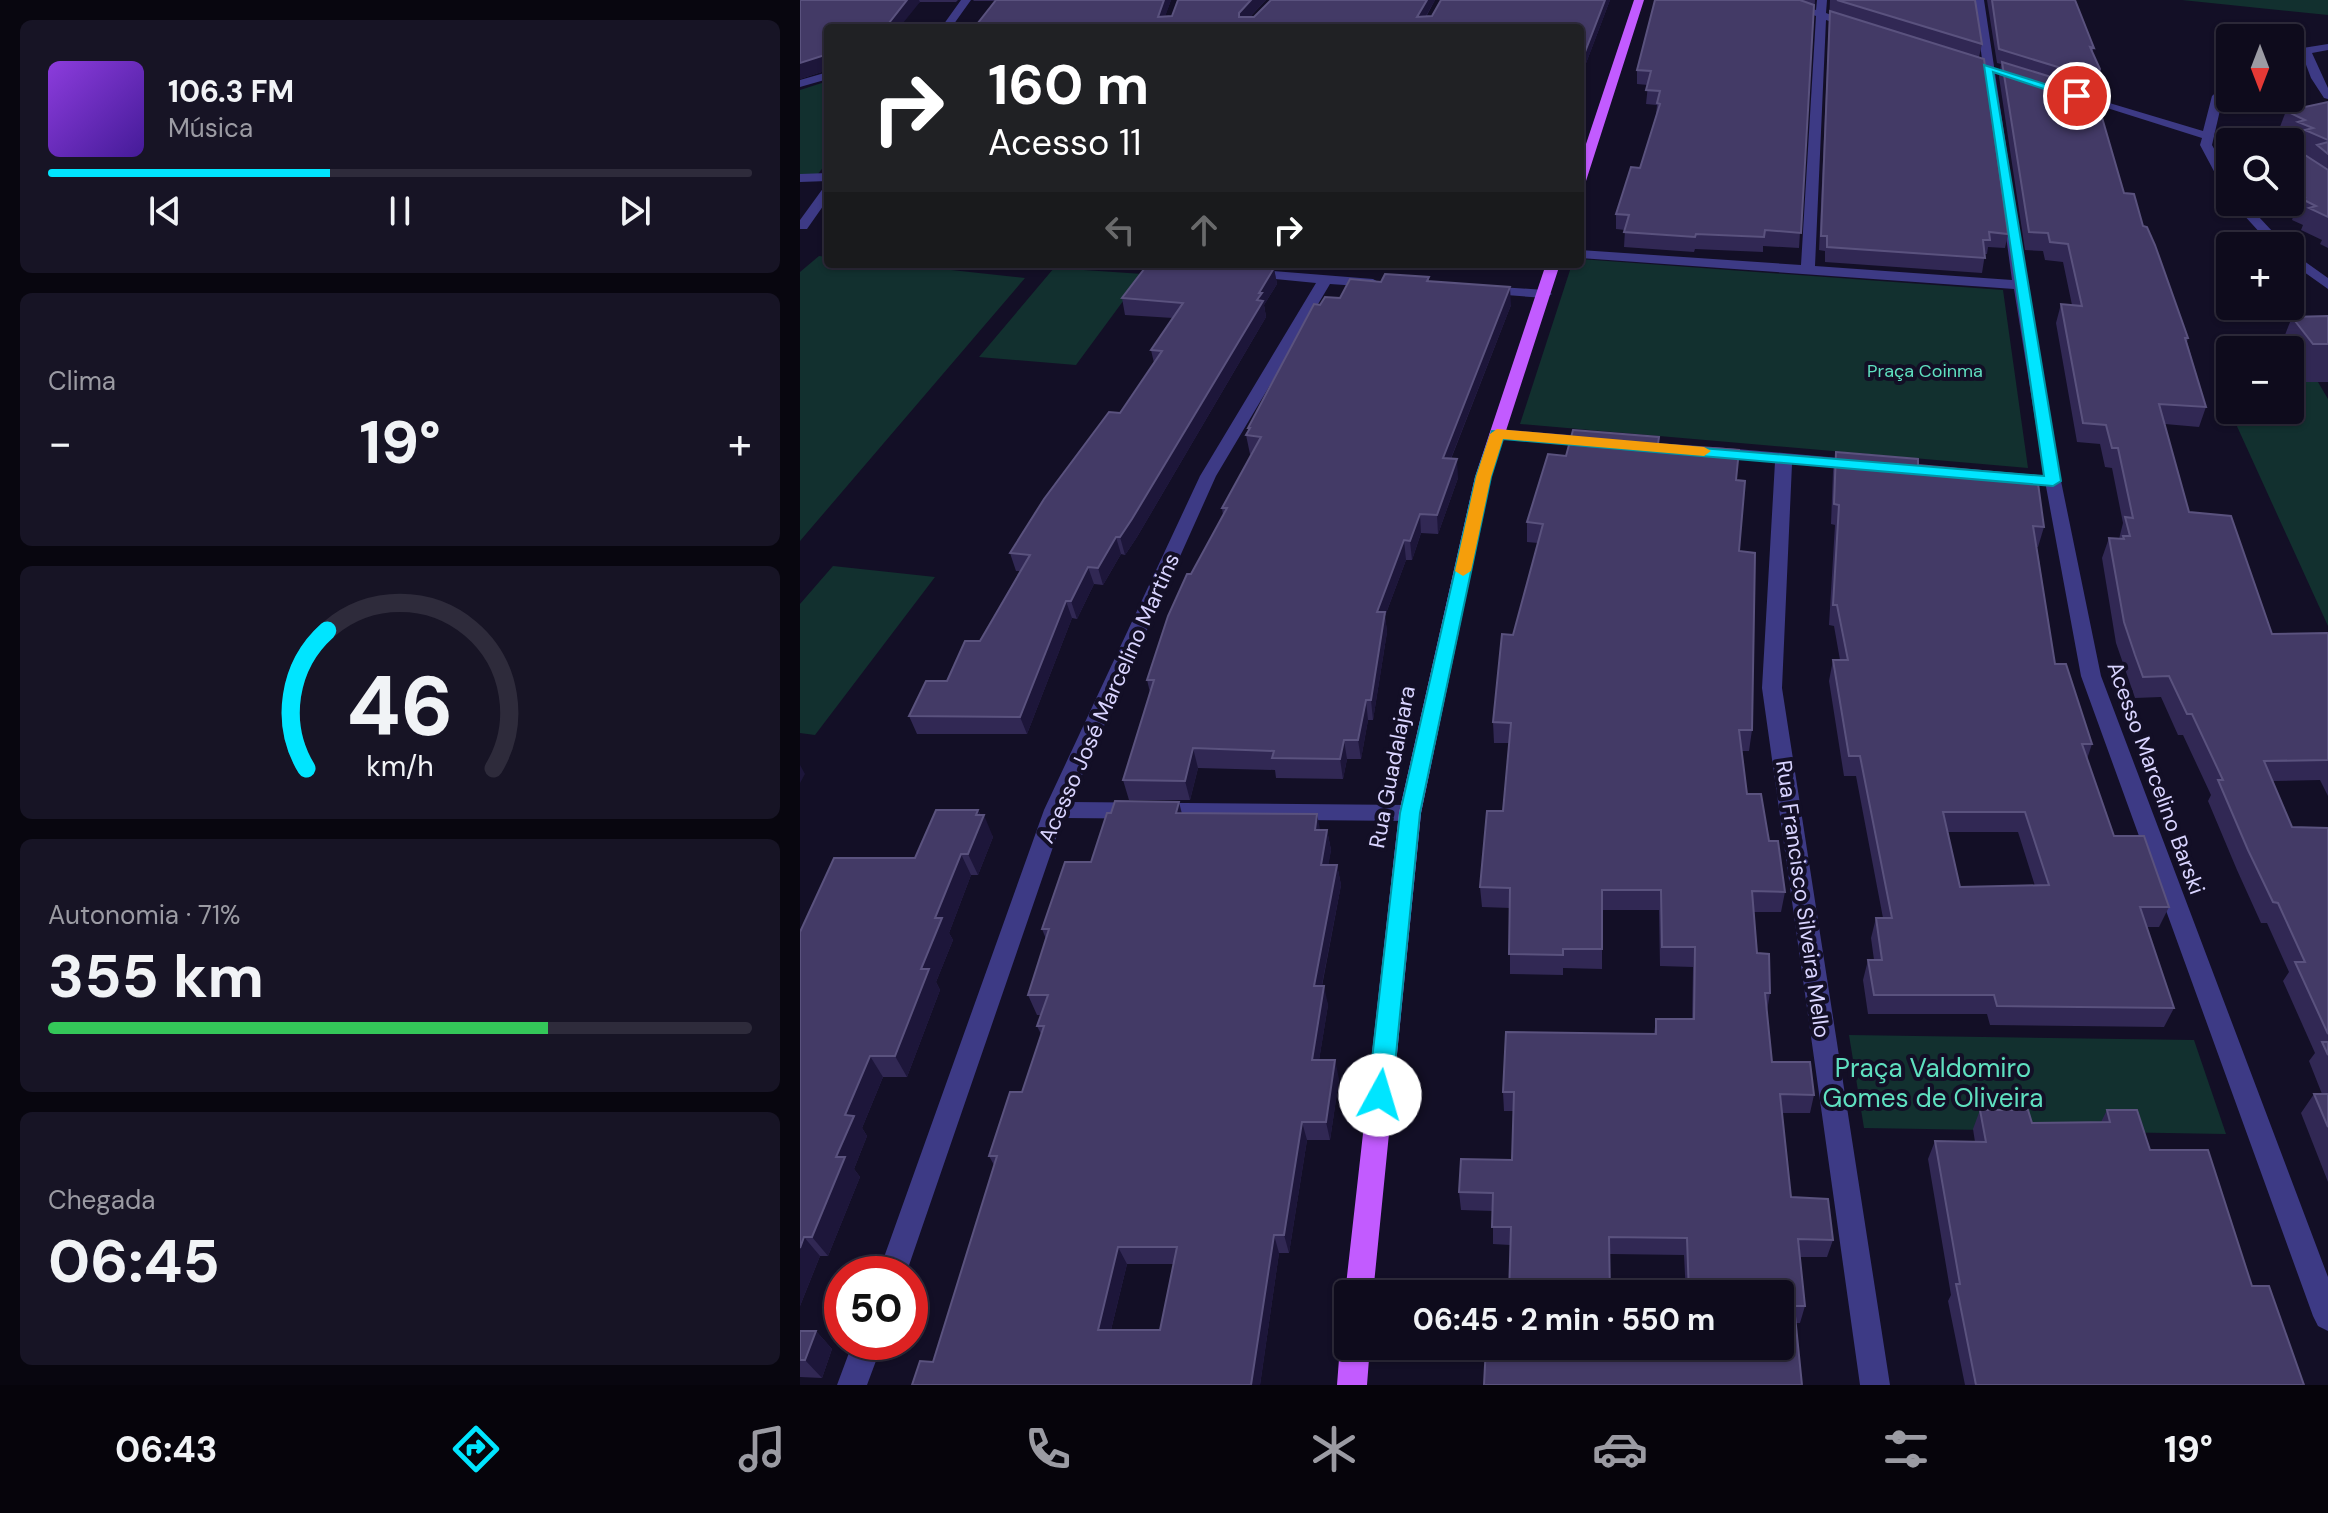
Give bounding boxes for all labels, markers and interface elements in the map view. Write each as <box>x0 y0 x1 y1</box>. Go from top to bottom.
north arrow <box>2216 24 2304 112</box>
map controls <box>2216 24 2304 424</box>
text: 160 m <box>988 48 1149 121</box>
icon: right <box>856 56 960 160</box>
pin <box>2043 62 2111 130</box>
text: 106.3 FM <box>168 72 294 111</box>
icon: arrive <box>2055 74 2099 118</box>
text: Música <box>168 111 253 145</box>
text: Acesso 11 <box>988 119 1142 166</box>
button: search <box>2216 128 2304 216</box>
icon: previous <box>143 189 187 233</box>
icon: pause <box>378 189 422 233</box>
icon: next <box>613 189 657 233</box>
icon: left <box>1098 208 1142 252</box>
icon: ahead <box>1182 208 1226 252</box>
icon: right <box>1266 208 1310 252</box>
button: + <box>2216 232 2304 320</box>
button: − <box>2216 336 2304 424</box>
park label: Praça Coinma <box>1867 359 1983 383</box>
text: Clima <box>48 364 116 398</box>
text: 19° <box>359 403 441 482</box>
text: − <box>48 414 72 472</box>
text: + <box>728 414 752 472</box>
street label: Acesso José Marcelino Martins <box>1032 548 1186 848</box>
text: 46 <box>347 651 453 760</box>
street label: Acesso Marcelino Barski <box>2100 658 2212 898</box>
street label: Rua Guadalajara <box>1362 683 1422 851</box>
text: km/h <box>366 748 434 785</box>
street label: Rua Francisco Silveira Mello <box>1769 758 1837 1040</box>
text: Autonomia · 71% <box>48 898 241 932</box>
text: 355 km <box>48 937 264 1016</box>
park label: Praça Valdomiro Gomes de Oliveira <box>1822 1051 2044 1115</box>
position arrow <box>1338 1053 1422 1137</box>
text: Chegada <box>48 1183 155 1217</box>
text: 06:45 <box>48 1222 220 1301</box>
speed limit sign: 50 <box>824 1256 928 1360</box>
text: 06:45 · 2 min · 550 m <box>1413 1300 1715 1339</box>
icon: directions <box>448 1421 504 1477</box>
icon: music <box>734 1421 790 1477</box>
icon: phone <box>1020 1421 1076 1477</box>
icon: climate <box>1306 1421 1362 1477</box>
icon: car <box>1592 1421 1648 1477</box>
icon: filters <box>1878 1421 1934 1477</box>
text: 06:43 <box>115 1426 217 1473</box>
text: 19° <box>2164 1426 2213 1473</box>

